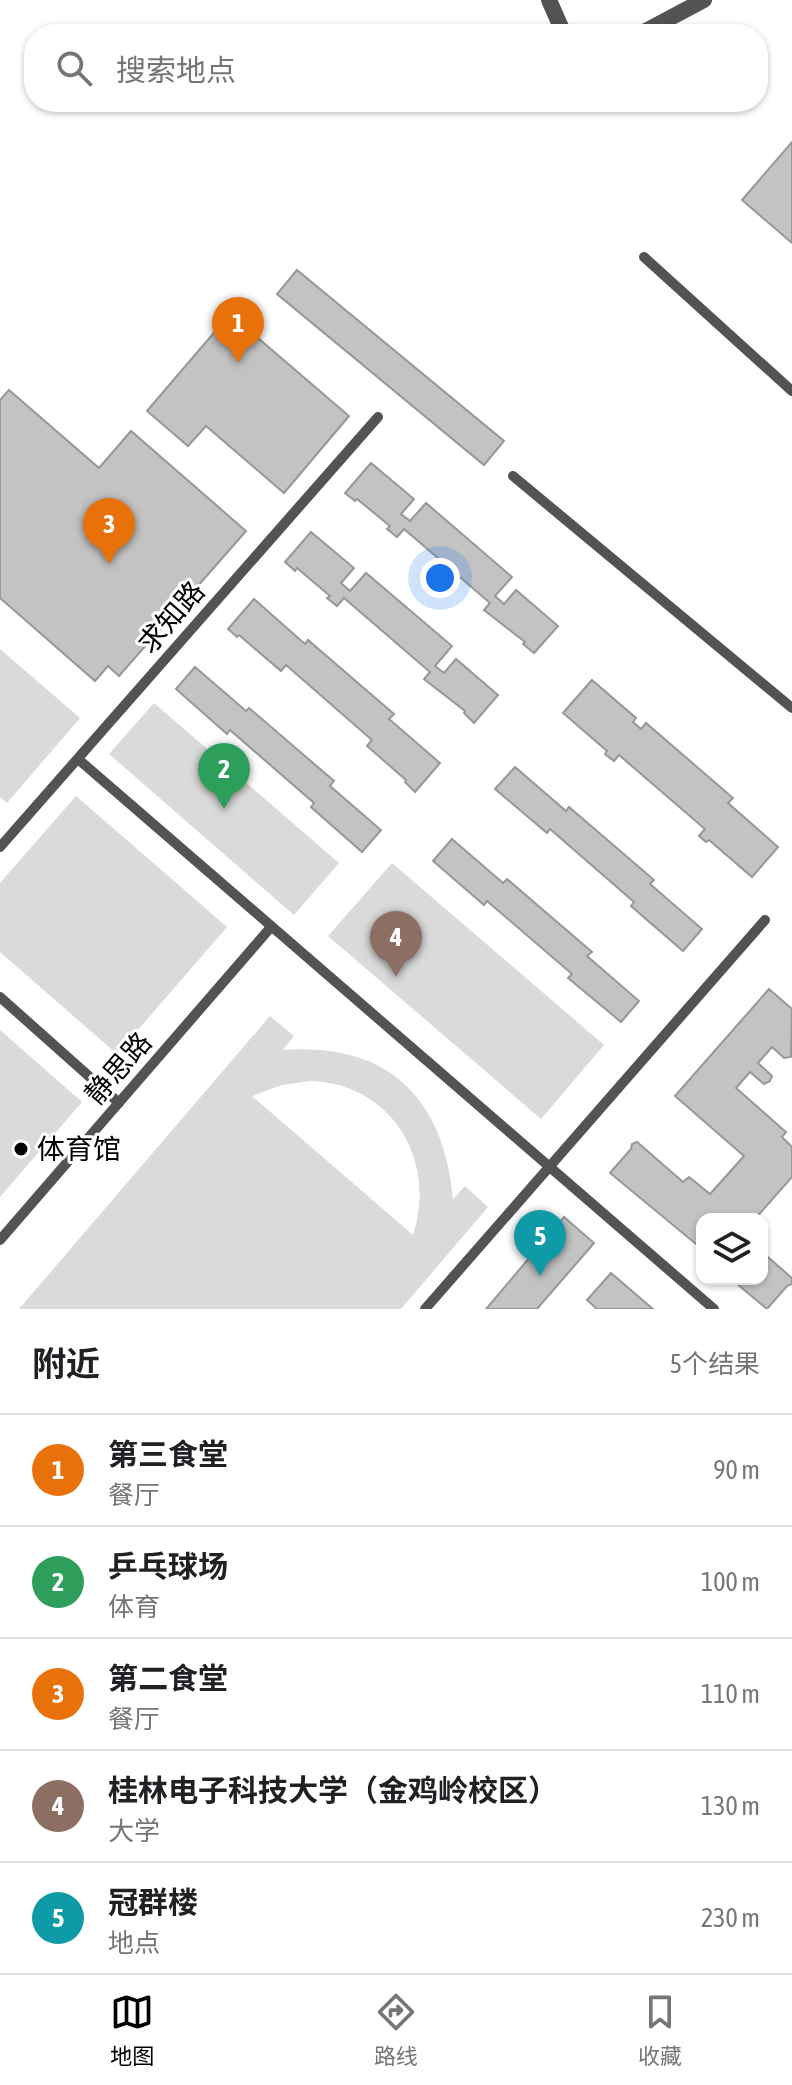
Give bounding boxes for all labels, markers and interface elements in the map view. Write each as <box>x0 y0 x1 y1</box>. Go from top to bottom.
search box <box>24 24 768 112</box>
icon: search <box>52 46 96 90</box>
text: 搜索地点 <box>116 53 236 87</box>
pin: 1 <box>212 297 264 363</box>
pin: 3 <box>83 498 135 564</box>
your location <box>420 558 460 598</box>
street label: 求知路 <box>131 575 211 659</box>
pin: 2 <box>198 743 250 809</box>
pin: 4 <box>370 911 422 977</box>
street label: 静思路 <box>78 1026 158 1110</box>
place label: 体育馆 <box>37 1133 121 1165</box>
marker: 体育馆 <box>12 1140 30 1158</box>
pin: 5 <box>514 1210 566 1276</box>
map controls <box>696 1213 768 1285</box>
button: layers <box>696 1213 768 1285</box>
text: 附近 <box>32 1344 100 1383</box>
text: 5个结果 <box>670 1349 760 1379</box>
text: 第三食堂 <box>108 1437 228 1471</box>
text: 1 <box>52 1455 64 1485</box>
text: 90 m <box>713 1455 760 1485</box>
text: 餐厅 <box>108 1480 160 1510</box>
text: 乒乓球场 <box>108 1549 228 1583</box>
text: 2 <box>52 1567 64 1597</box>
text: 100 m <box>701 1567 760 1597</box>
text: 体育 <box>108 1592 160 1622</box>
text: 第二食堂 <box>108 1661 228 1695</box>
text: 3 <box>52 1679 64 1709</box>
text: 110 m <box>701 1679 760 1709</box>
text: 餐厅 <box>108 1704 160 1734</box>
text: 桂林电子科技大学（金鸡岭校区） <box>108 1773 558 1807</box>
text: 4 <box>52 1791 64 1821</box>
text: 130 m <box>701 1791 760 1821</box>
text: 大学 <box>108 1816 160 1846</box>
text: 冠群楼 <box>108 1885 198 1919</box>
text: 5 <box>52 1903 64 1933</box>
text: 230 m <box>701 1903 760 1933</box>
text: 地点 <box>108 1928 160 1958</box>
tab: 地图 <box>110 1990 154 2070</box>
tab: 路线 <box>374 1990 418 2070</box>
tab: 收藏 <box>638 1990 682 2070</box>

